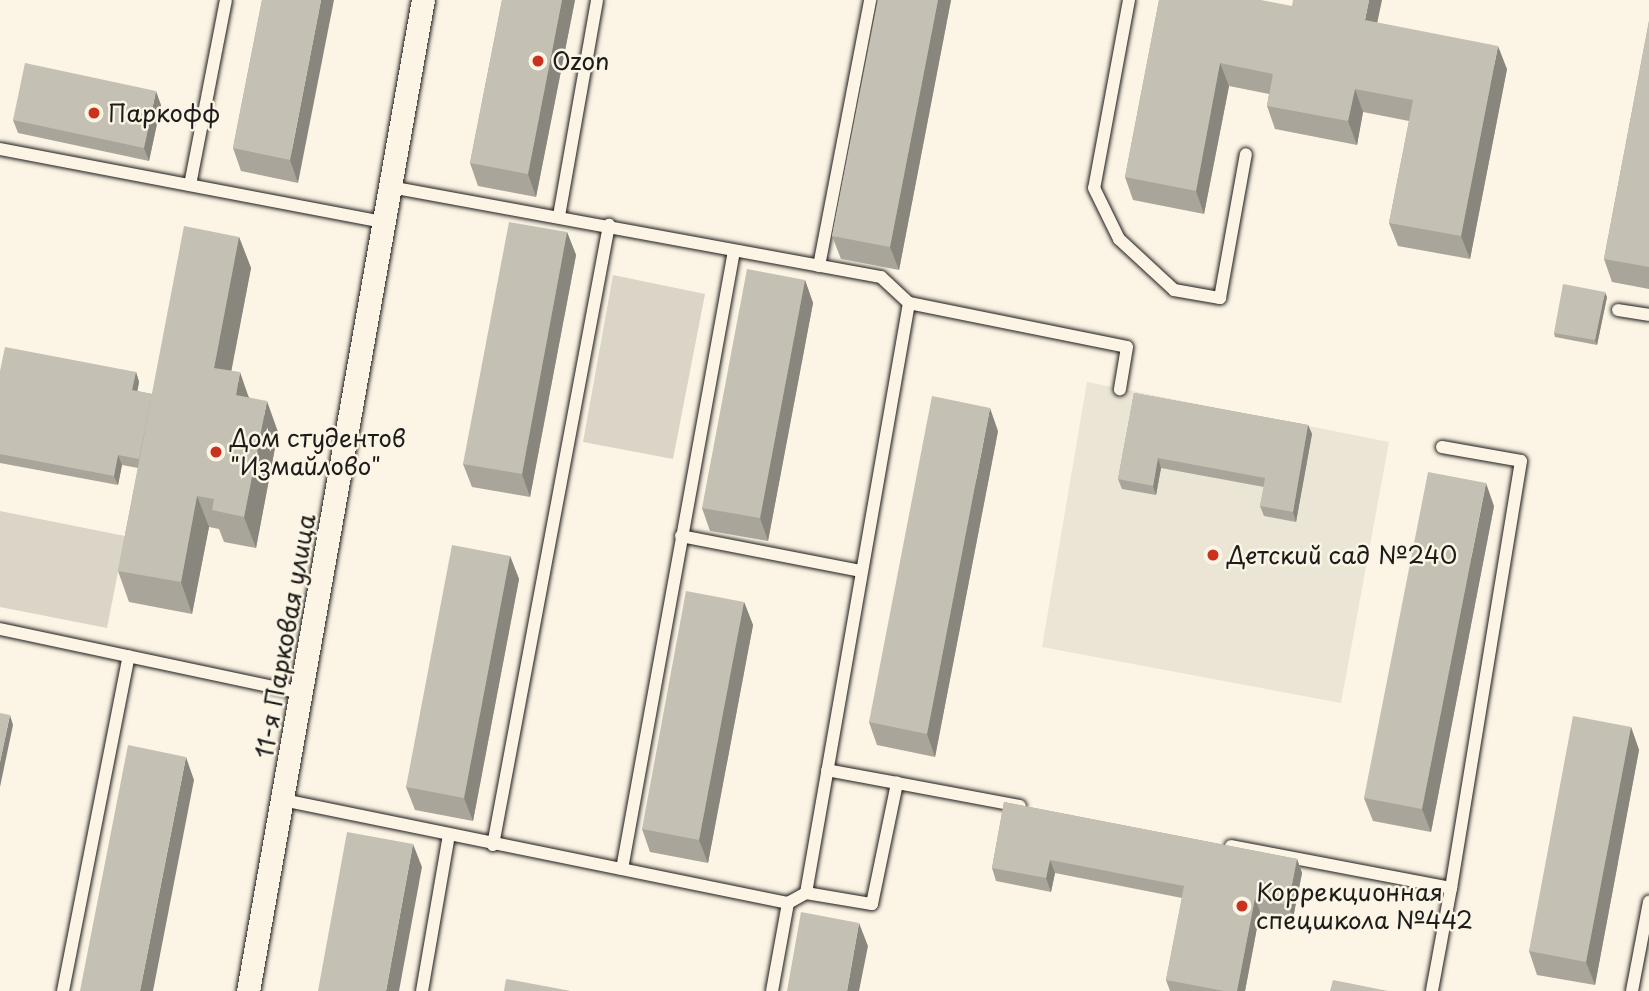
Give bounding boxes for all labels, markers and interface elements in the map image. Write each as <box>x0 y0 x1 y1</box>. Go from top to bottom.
place label: Ozon <box>552 47 609 75</box>
marker: Ozon <box>530 53 546 69</box>
place label: Паркофф <box>108 99 220 127</box>
marker: Паркофф <box>86 105 102 121</box>
place label: Дом студентов "Измайлово" <box>230 424 408 480</box>
marker: Дом студентов "Измайлово" <box>208 444 224 460</box>
street label: 11-я Парковая улица <box>249 511 321 761</box>
place label: Детский сад №240 <box>1227 541 1459 569</box>
marker: Детский сад №240 <box>1205 547 1221 563</box>
place label: Коррекционная спецшкола №442 <box>1256 878 1474 934</box>
marker: Коррекционная спецшкола №442 <box>1234 898 1250 914</box>

